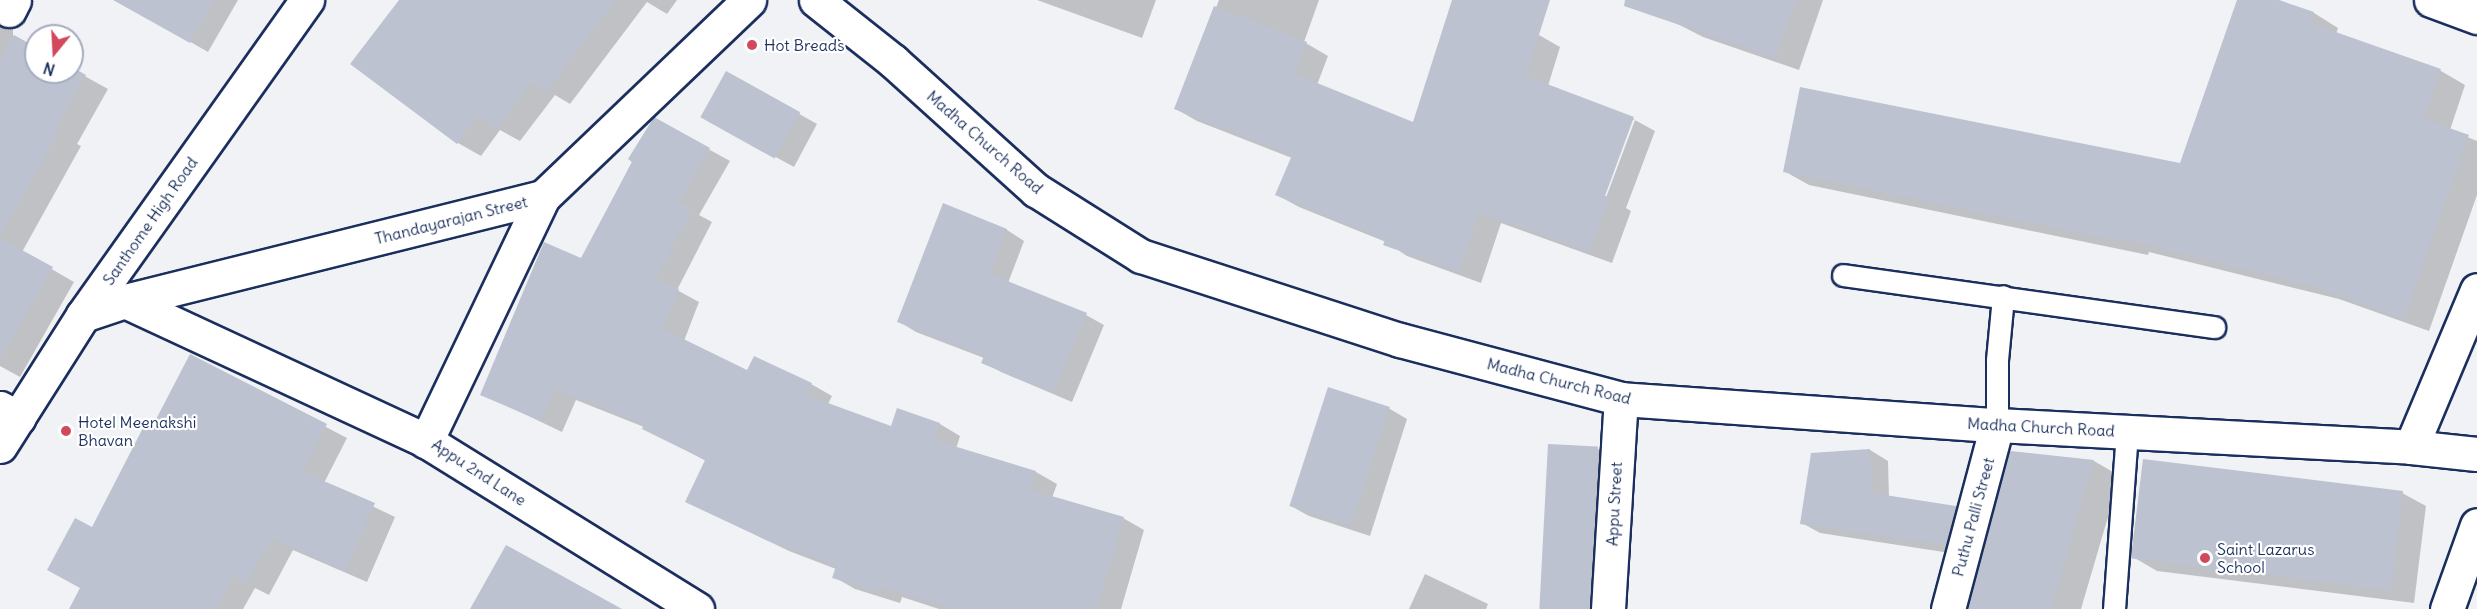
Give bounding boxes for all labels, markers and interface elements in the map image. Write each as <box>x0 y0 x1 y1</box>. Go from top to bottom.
north arrow <box>24 24 84 84</box>
place label: Hot Breads <box>764 35 844 55</box>
marker: Hot Breads <box>745 38 759 52</box>
text: N <box>41 58 57 80</box>
street label: Madha Church Road <box>923 86 1047 198</box>
street label: Santhome High Road <box>99 153 201 289</box>
street label: Thandayarajan Street <box>373 192 529 248</box>
street label: Madha Church Road <box>1485 354 1633 408</box>
place label: Hotel Meenakshi Bhavan <box>78 412 196 450</box>
street label: Madha Church Road <box>1967 414 2115 440</box>
marker: Hotel Meenakshi Bhavan <box>59 424 73 438</box>
street label: Appu 2nd Lane <box>428 434 530 510</box>
street label: Puthu Palli Street <box>1948 455 1998 579</box>
street label: Appu Street <box>1602 461 1626 547</box>
place label: Saint Lazarus School <box>2217 539 2314 577</box>
marker: Saint Lazarus School <box>2198 551 2212 565</box>

